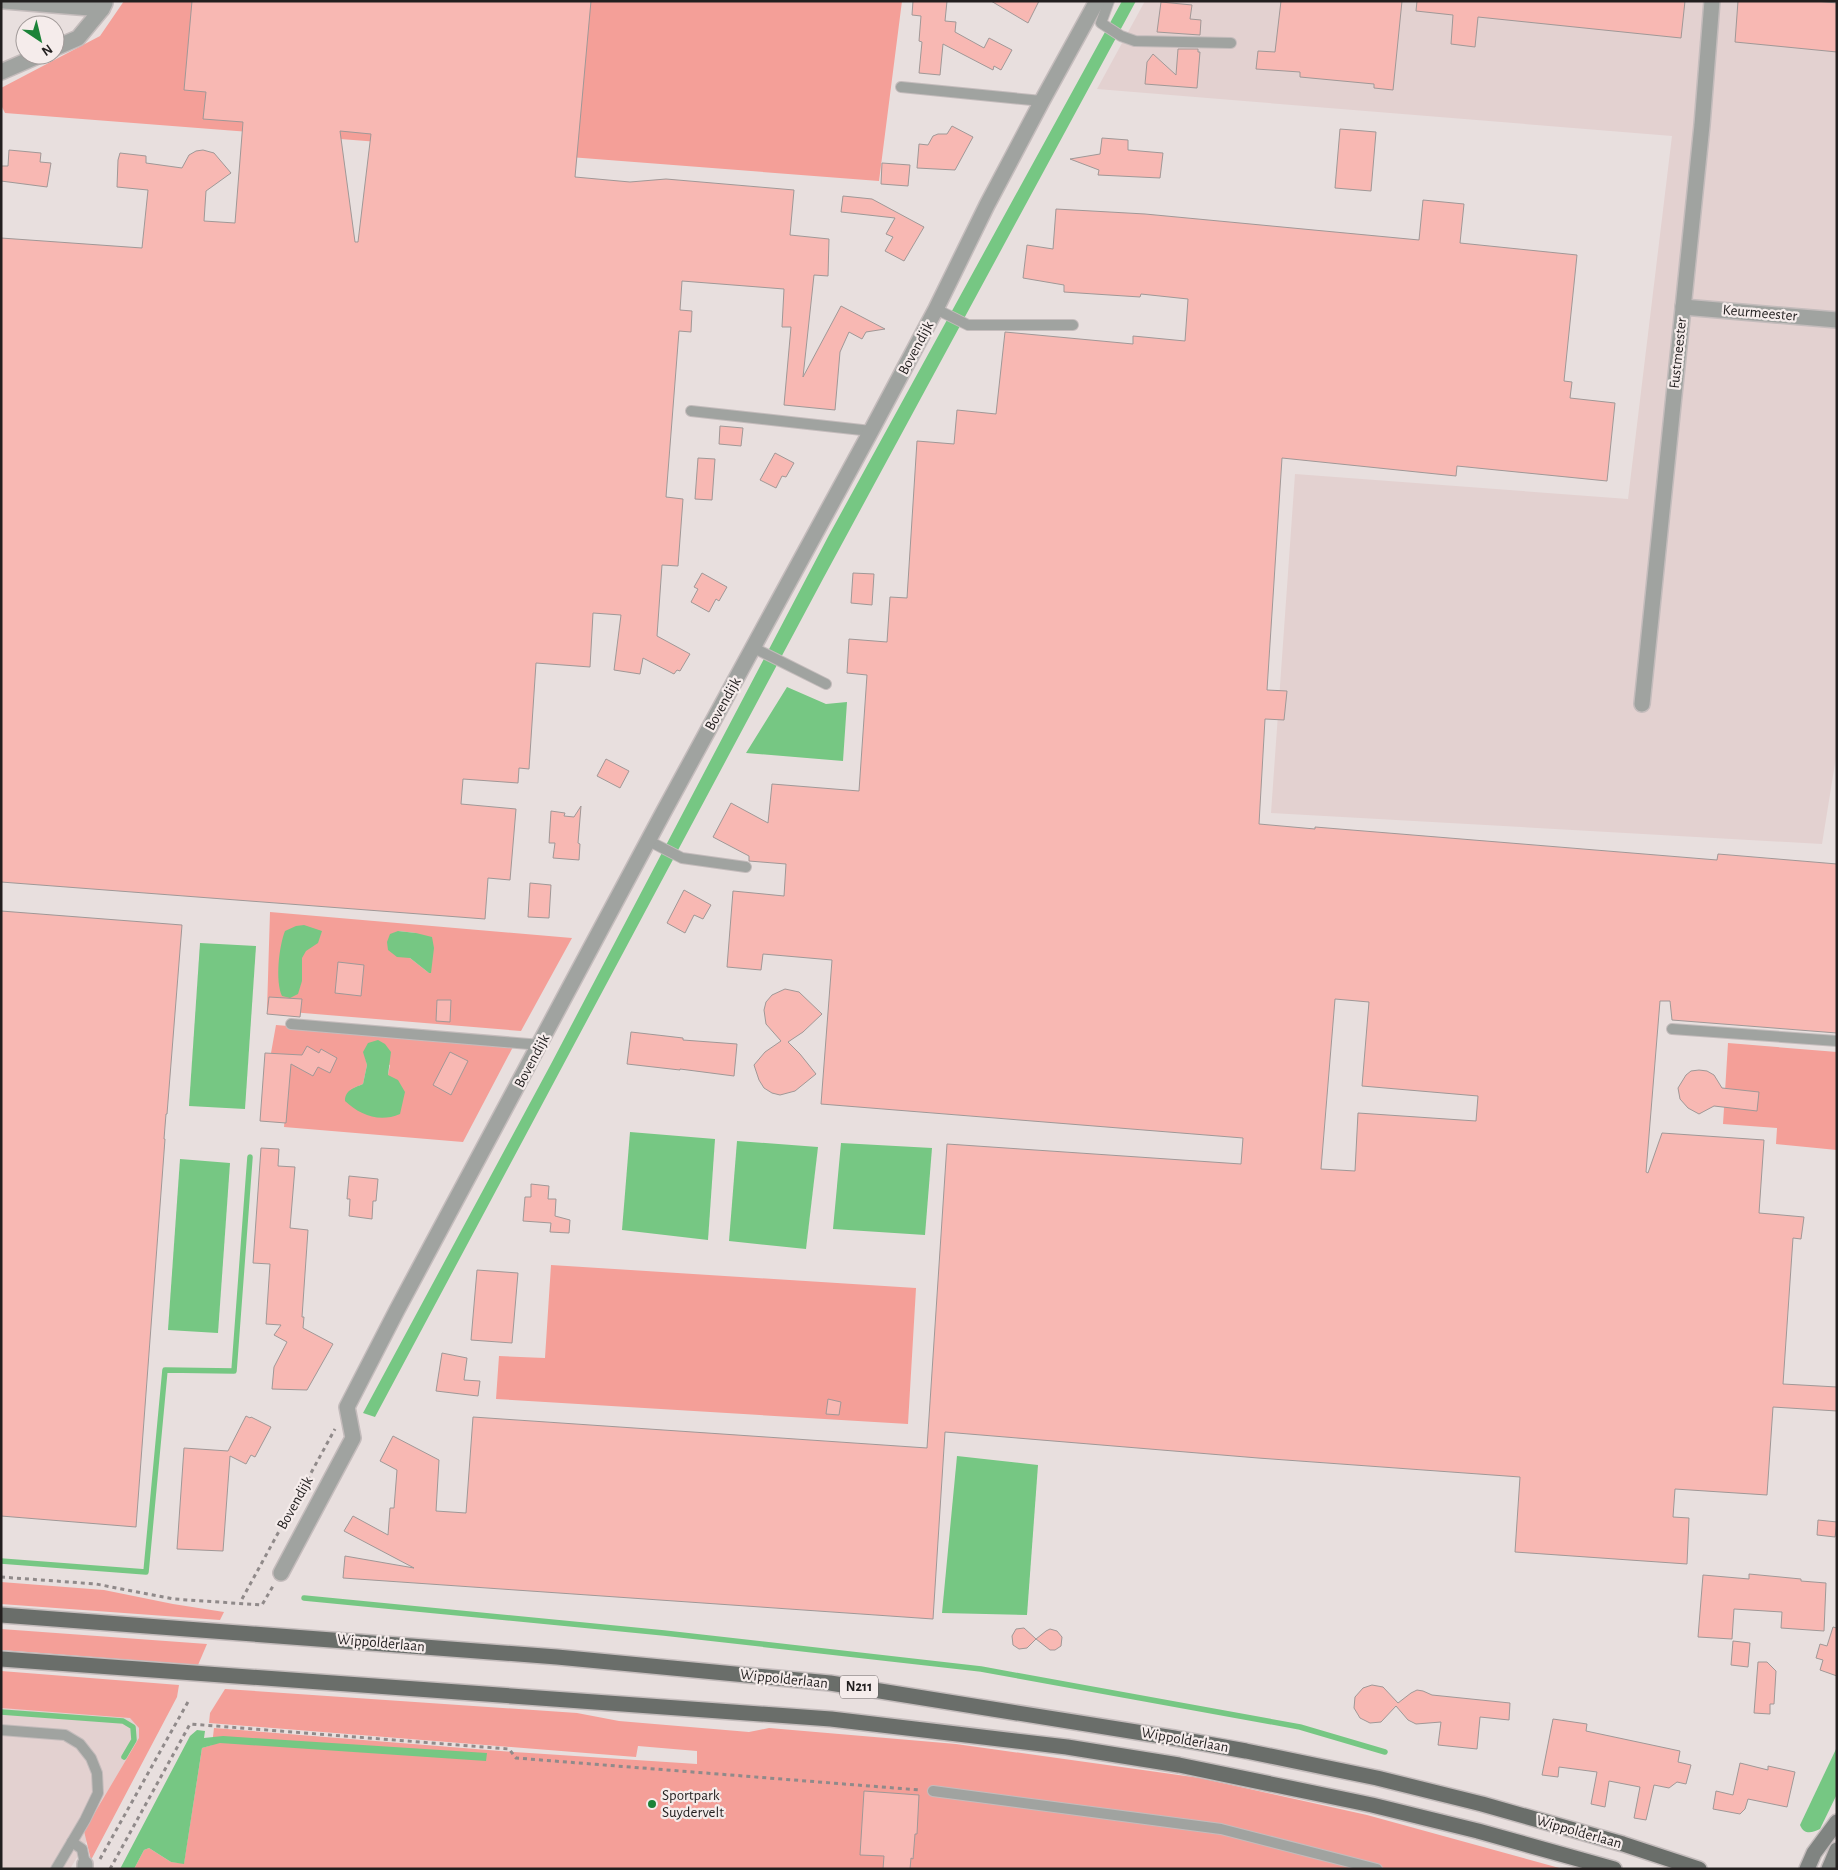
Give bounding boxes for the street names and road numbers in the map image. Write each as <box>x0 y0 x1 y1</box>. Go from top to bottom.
street label: Keurmeester <box>1722 302 1798 324</box>
street label: Fustmeester <box>1667 317 1689 389</box>
street label: Bovendijk <box>896 319 936 377</box>
street label: Bovendijk <box>702 675 744 733</box>
street label: Bovendijk <box>512 1032 552 1090</box>
street label: Bovendijk <box>274 1474 316 1532</box>
street label: Wippolderlaan <box>336 1632 426 1654</box>
street label: Wippolderlaan <box>739 1667 829 1691</box>
road number: N211 <box>840 1675 878 1698</box>
street label: Wippolderlaan <box>1140 1725 1230 1755</box>
street label: Wippolderlaan <box>1535 1813 1623 1851</box>

